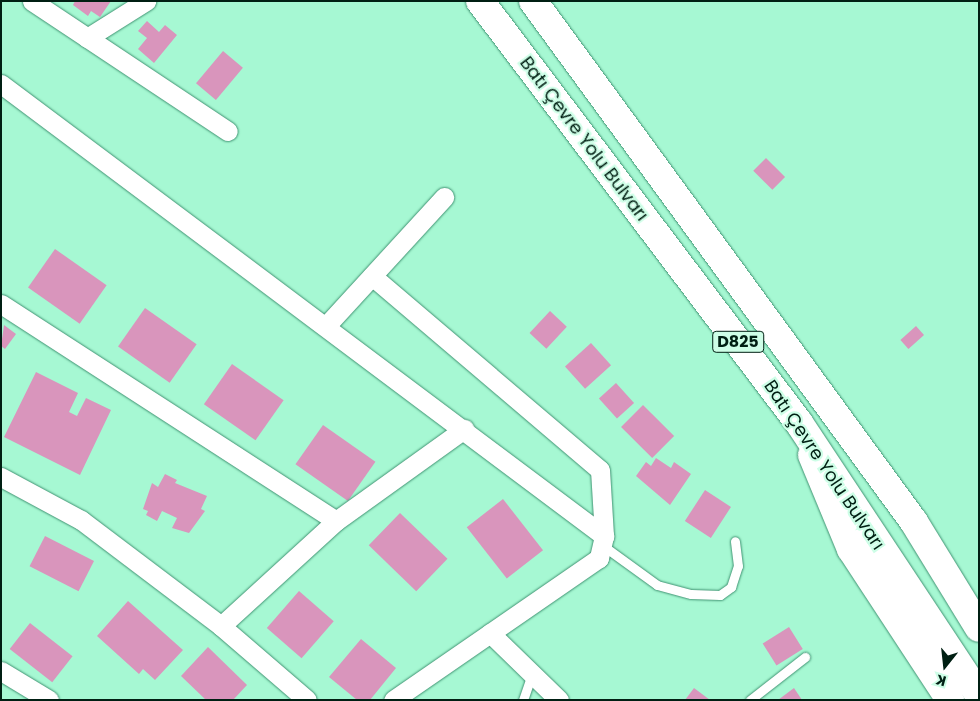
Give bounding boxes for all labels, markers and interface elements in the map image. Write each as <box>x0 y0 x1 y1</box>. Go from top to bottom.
street label: Batı Çevre Yolu Bulvarı <box>515 53 653 225</box>
road number: D825 <box>712 328 764 356</box>
street label: Batı Çevre Yolu Bulvarı <box>759 376 889 554</box>
north arrow <box>920 641 970 691</box>
text: K <box>933 669 948 691</box>

